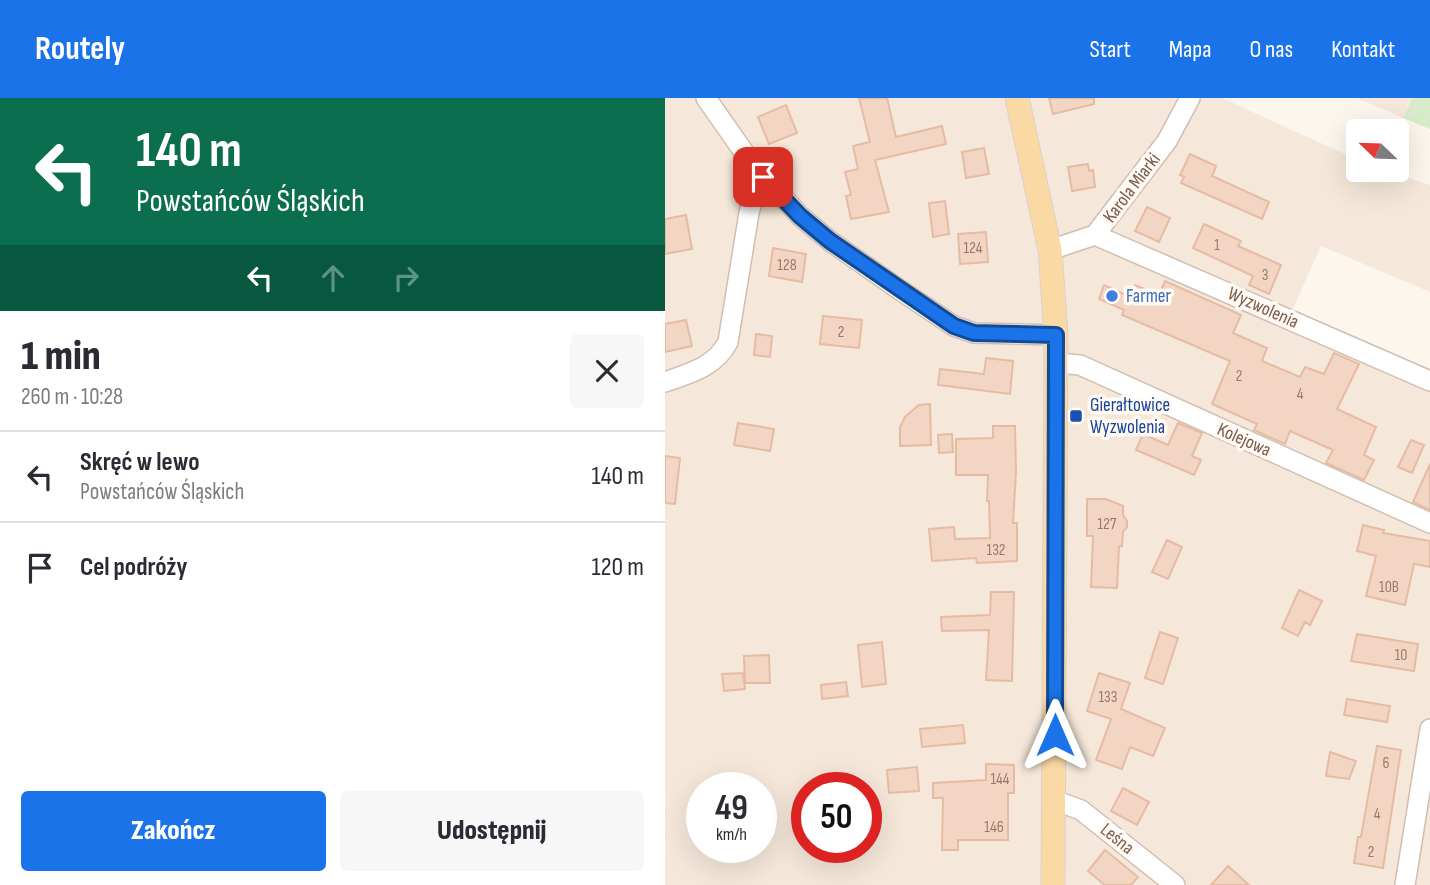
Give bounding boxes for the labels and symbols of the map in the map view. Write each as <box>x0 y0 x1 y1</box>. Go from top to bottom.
north arrow <box>1346 119 1409 182</box>
pin <box>733 147 793 207</box>
street label: Karola Miarki <box>1098 149 1166 227</box>
house number: 1 <box>1214 236 1220 255</box>
house number: 124 <box>964 239 983 258</box>
house number: 128 <box>777 256 797 275</box>
house number: 3 <box>1262 266 1268 285</box>
street label: Wyzwolenia <box>1224 282 1302 334</box>
place label: Farmer <box>1126 285 1171 308</box>
marker: Farmer <box>1104 288 1120 304</box>
house number: 2 <box>838 323 844 342</box>
house number: 2 <box>1236 367 1242 386</box>
house number: 4 <box>1297 385 1304 404</box>
place label: Gierałtowice Wyzwolenia <box>1090 394 1170 439</box>
marker: Gierałtowice Wyzwolenia <box>1068 408 1084 424</box>
street label: Kolejowa <box>1214 418 1274 462</box>
house number: 127 <box>1098 515 1117 534</box>
house number: 132 <box>987 541 1005 560</box>
house number: 10B <box>1379 578 1399 597</box>
house number: 10 <box>1395 646 1407 665</box>
house number: 133 <box>1098 688 1118 707</box>
position arrow <box>1018 698 1092 772</box>
house number: 6 <box>1382 754 1390 773</box>
house number: 144 <box>990 770 1010 789</box>
speed limit sign: 50 <box>791 772 882 863</box>
house number: 4 <box>1374 805 1381 824</box>
house number: 146 <box>984 818 1004 837</box>
street label: Leśna <box>1095 819 1139 859</box>
house number: 2 <box>1368 843 1374 862</box>

